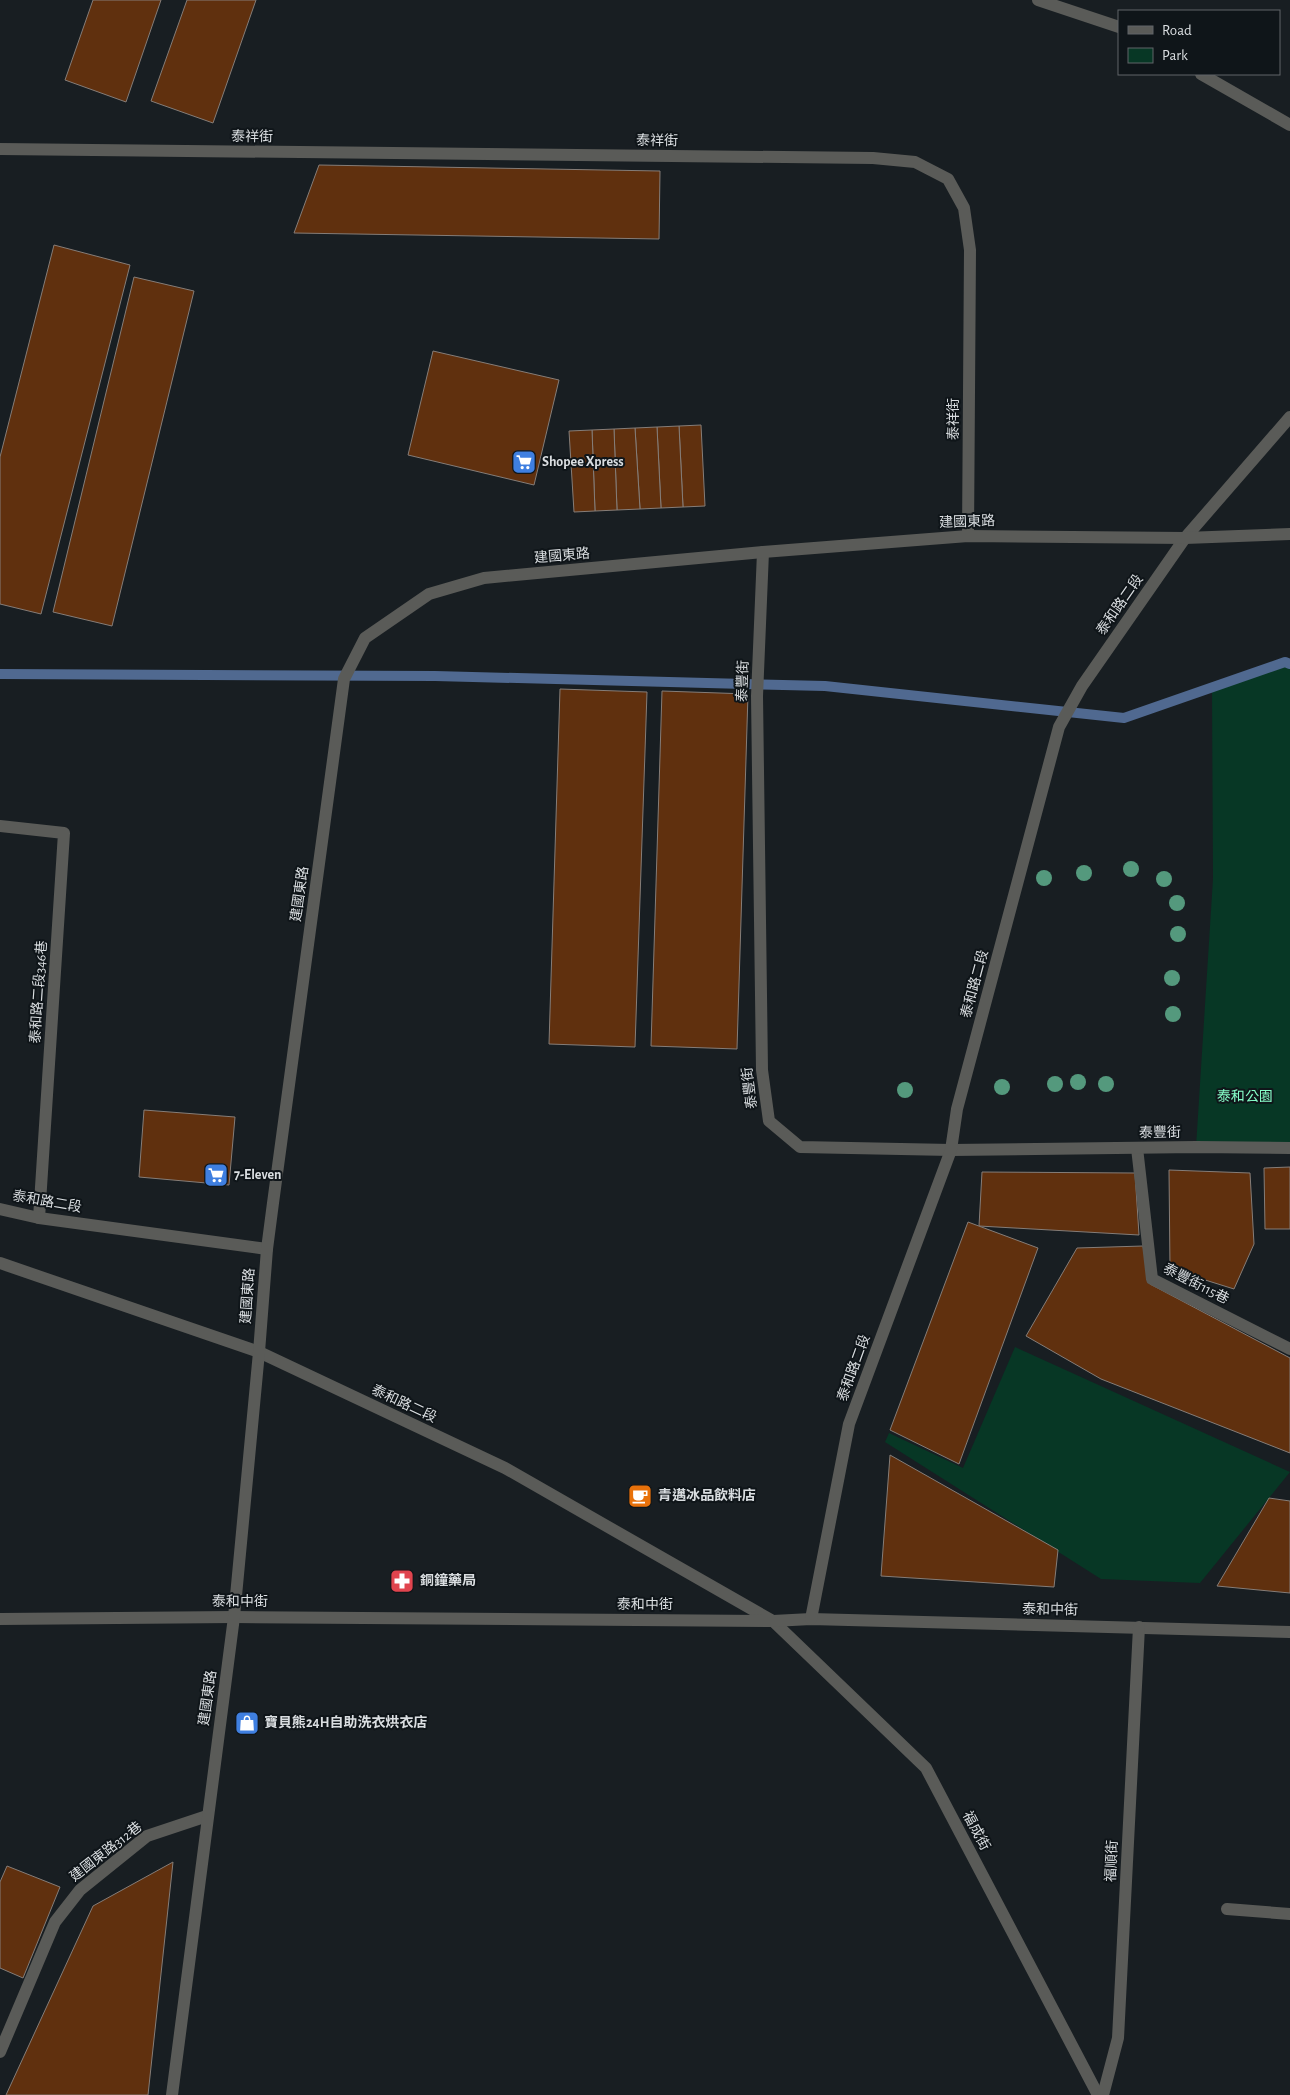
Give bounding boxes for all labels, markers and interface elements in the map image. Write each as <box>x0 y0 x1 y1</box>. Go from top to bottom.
legend <box>1118 10 1280 75</box>
text: Road <box>1162 23 1192 38</box>
text: Park <box>1162 48 1188 63</box>
street label: 泰祥街 <box>231 128 273 144</box>
street label: 泰祥街 <box>636 132 678 148</box>
street label: 泰祥街 <box>945 398 961 440</box>
supermarket icon: Shopee Xpress <box>511 449 537 475</box>
place label: Shopee Xpress <box>542 455 624 469</box>
street label: 建國東路 <box>939 513 995 530</box>
street label: 建國東路 <box>533 546 591 565</box>
street label: 泰和路二段 <box>1093 571 1146 638</box>
street label: 泰豐街 <box>733 660 751 702</box>
street label: 建國東路 <box>288 865 311 923</box>
street label: 泰和路二段346巷 <box>26 940 50 1044</box>
street label: 泰和路二段 <box>957 948 991 1020</box>
street label: 泰豐街 <box>739 1066 760 1110</box>
park label: 泰和公園 <box>1217 1088 1273 1104</box>
street label: 泰豐街 <box>1139 1124 1181 1140</box>
supermarket icon: 7-Eleven <box>203 1162 229 1188</box>
place label: 7-Eleven <box>234 1168 282 1182</box>
street label: 泰和路二段 <box>11 1187 83 1215</box>
street label: 泰豐街115巷 <box>1161 1260 1232 1306</box>
street label: 建國東路 <box>238 1268 257 1324</box>
street label: 泰和路二段 <box>834 1332 873 1403</box>
street label: 泰和路二段 <box>369 1381 440 1425</box>
cafe icon: 青邁冰品飲料店 <box>627 1483 653 1509</box>
place label: 青邁冰品飲料店 <box>658 1487 756 1503</box>
pharmacy icon: 銅鐘藥局 <box>389 1568 415 1594</box>
place label: 銅鐘藥局 <box>420 1572 476 1588</box>
street label: 泰和中街 <box>212 1593 268 1609</box>
street label: 泰和中街 <box>617 1596 673 1612</box>
street label: 泰和中街 <box>1022 1601 1078 1617</box>
street label: 建國東路 <box>196 1669 219 1727</box>
shop icon: 寶貝熊24H自助洗衣烘衣店 <box>234 1710 260 1736</box>
place label: 寶貝熊24H自助洗衣烘衣店 <box>264 1714 427 1730</box>
street label: 福成街 <box>960 1809 993 1853</box>
street label: 建國東路312巷 <box>67 1819 145 1884</box>
street label: 福順街 <box>1103 1840 1120 1882</box>

